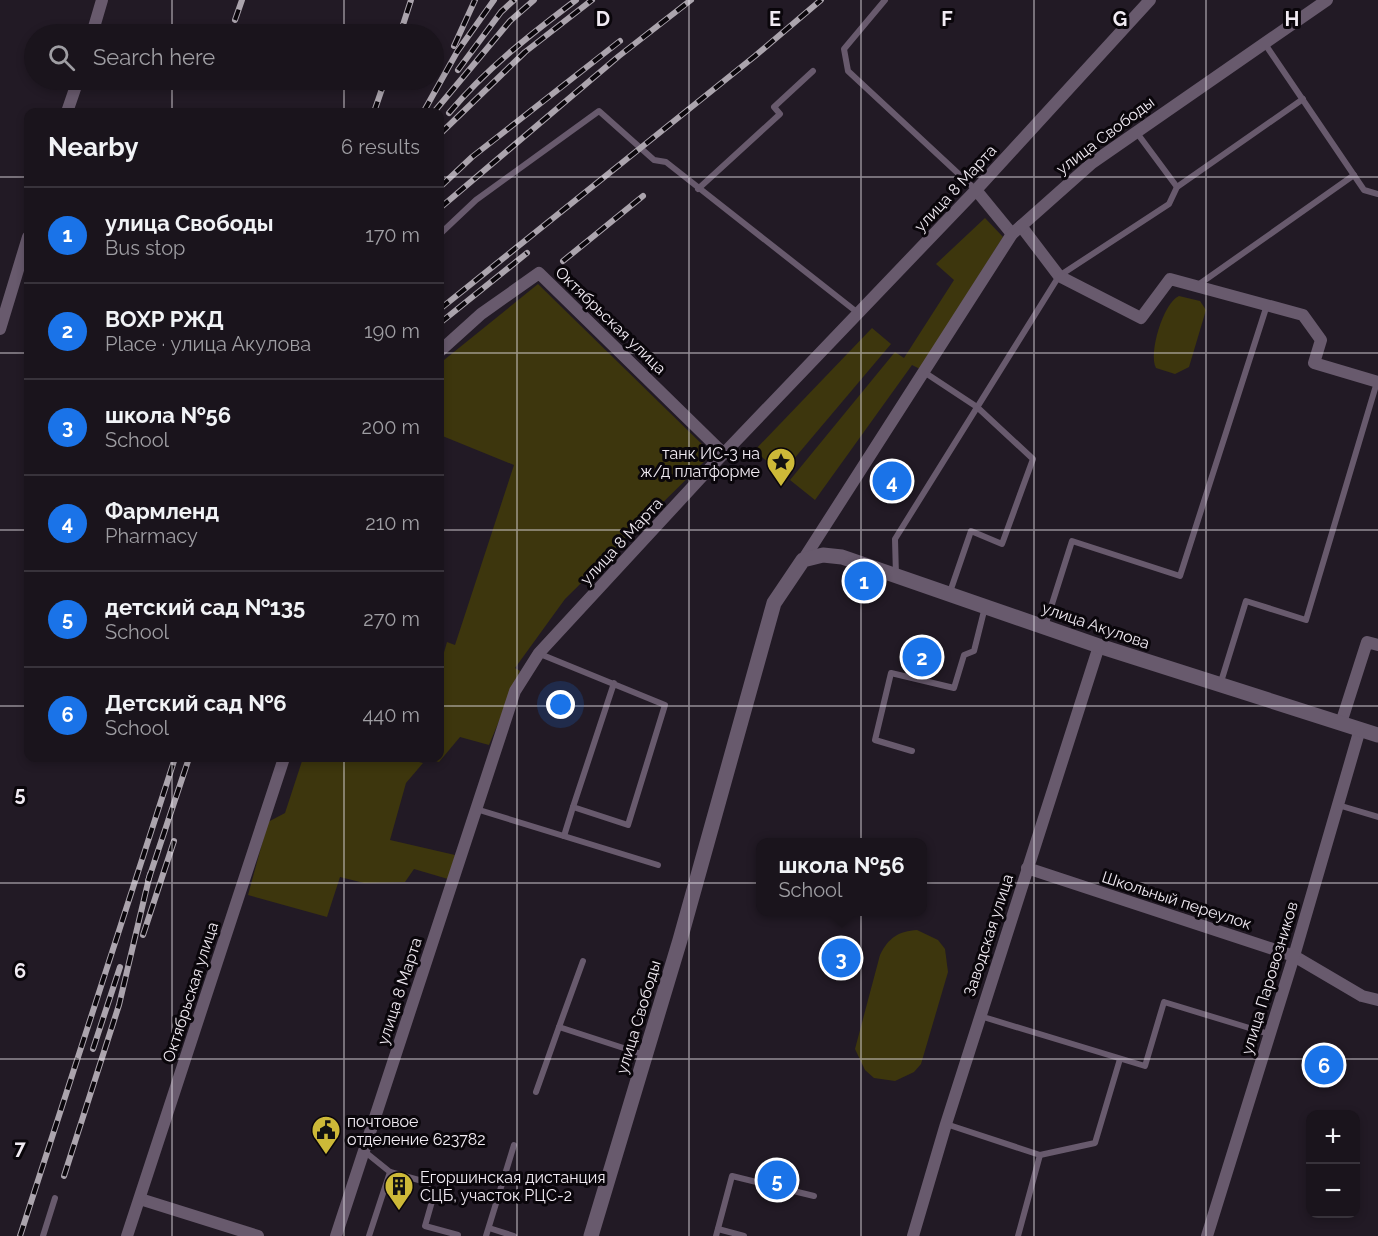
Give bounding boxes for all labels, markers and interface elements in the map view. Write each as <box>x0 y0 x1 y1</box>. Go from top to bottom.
text: D <box>596 7 610 31</box>
text: E <box>769 7 781 31</box>
text: F <box>941 7 953 31</box>
text: G <box>1113 7 1127 31</box>
text: H <box>1285 7 1299 31</box>
search box <box>24 24 444 90</box>
icon: search <box>45 41 78 74</box>
text: Search here <box>93 44 215 70</box>
street label: улица Свободы <box>1053 92 1158 178</box>
text: Nearby <box>48 132 138 162</box>
text: 6 results <box>341 135 420 159</box>
street label: улица 8 Марта <box>910 141 1000 236</box>
text: улица Свободы <box>105 210 274 236</box>
text: 1 <box>63 223 72 247</box>
text: 170 m <box>365 223 420 247</box>
text: Bus stop <box>105 236 185 260</box>
street label: Октябрьская улица <box>551 263 670 378</box>
text: ВОХР РЖД <box>105 306 224 332</box>
text: 2 <box>62 319 73 343</box>
text: 190 m <box>364 319 420 343</box>
text: Place · улица Акулова <box>105 332 311 356</box>
text: школа №56 <box>105 402 231 428</box>
text: 3 <box>62 415 73 439</box>
text: 200 m <box>362 415 420 439</box>
text: School <box>105 428 169 452</box>
place label: танк ИС-3 на ж/д платформе <box>640 444 760 481</box>
place icon: танк ИС-3 на ж/д платформе <box>765 446 797 488</box>
pin: 4 <box>872 458 912 504</box>
street label: улица 8 Марта <box>576 494 666 589</box>
text: Фармленд <box>105 498 219 524</box>
text: 4 <box>62 511 73 535</box>
text: 210 m <box>365 511 420 535</box>
text: Pharmacy <box>105 524 198 548</box>
pin: 1 <box>844 558 884 604</box>
text: детский сад №135 <box>105 594 305 620</box>
street label: улица Акулова <box>1040 598 1152 653</box>
text: 5 <box>62 607 73 631</box>
text: 270 m <box>363 607 420 631</box>
text: School <box>105 620 169 644</box>
pin: 2 <box>902 634 942 680</box>
text: Детский сад №6 <box>105 690 287 716</box>
your location <box>546 690 575 719</box>
text: 6 <box>61 703 74 727</box>
text: 440 m <box>362 703 420 727</box>
text: School <box>105 716 169 740</box>
text: 5 <box>14 782 26 806</box>
popup <box>756 838 927 916</box>
text: школа №56 <box>778 852 905 878</box>
street label: Школьный переулок <box>1100 867 1254 934</box>
street label: Заводская улица <box>960 871 1017 999</box>
text: School <box>778 878 842 902</box>
street label: улица Паровозников <box>1237 899 1302 1057</box>
street label: Октябрьская улица <box>159 920 222 1065</box>
street label: улица 8 Марта <box>373 935 426 1047</box>
pin: 3 <box>822 936 860 980</box>
street label: улица Свободы <box>612 958 665 1076</box>
text: 6 <box>14 959 26 983</box>
pin: 6 <box>1304 1042 1344 1088</box>
map controls <box>1306 1110 1360 1218</box>
button: + <box>1306 1110 1360 1164</box>
place label: почтовое отделение 623782 <box>347 1112 486 1149</box>
public building icon: почтовое отделение 623782 <box>310 1114 342 1156</box>
text: 7 <box>14 1136 26 1160</box>
pin: 5 <box>758 1158 796 1202</box>
button: − <box>1306 1164 1360 1218</box>
place label: Егоршинская дистанция СЦБ, участок РЦС-2 <box>420 1168 606 1205</box>
building icon: Егоршинская дистанция СЦБ, участок РЦС-2 <box>383 1170 415 1212</box>

